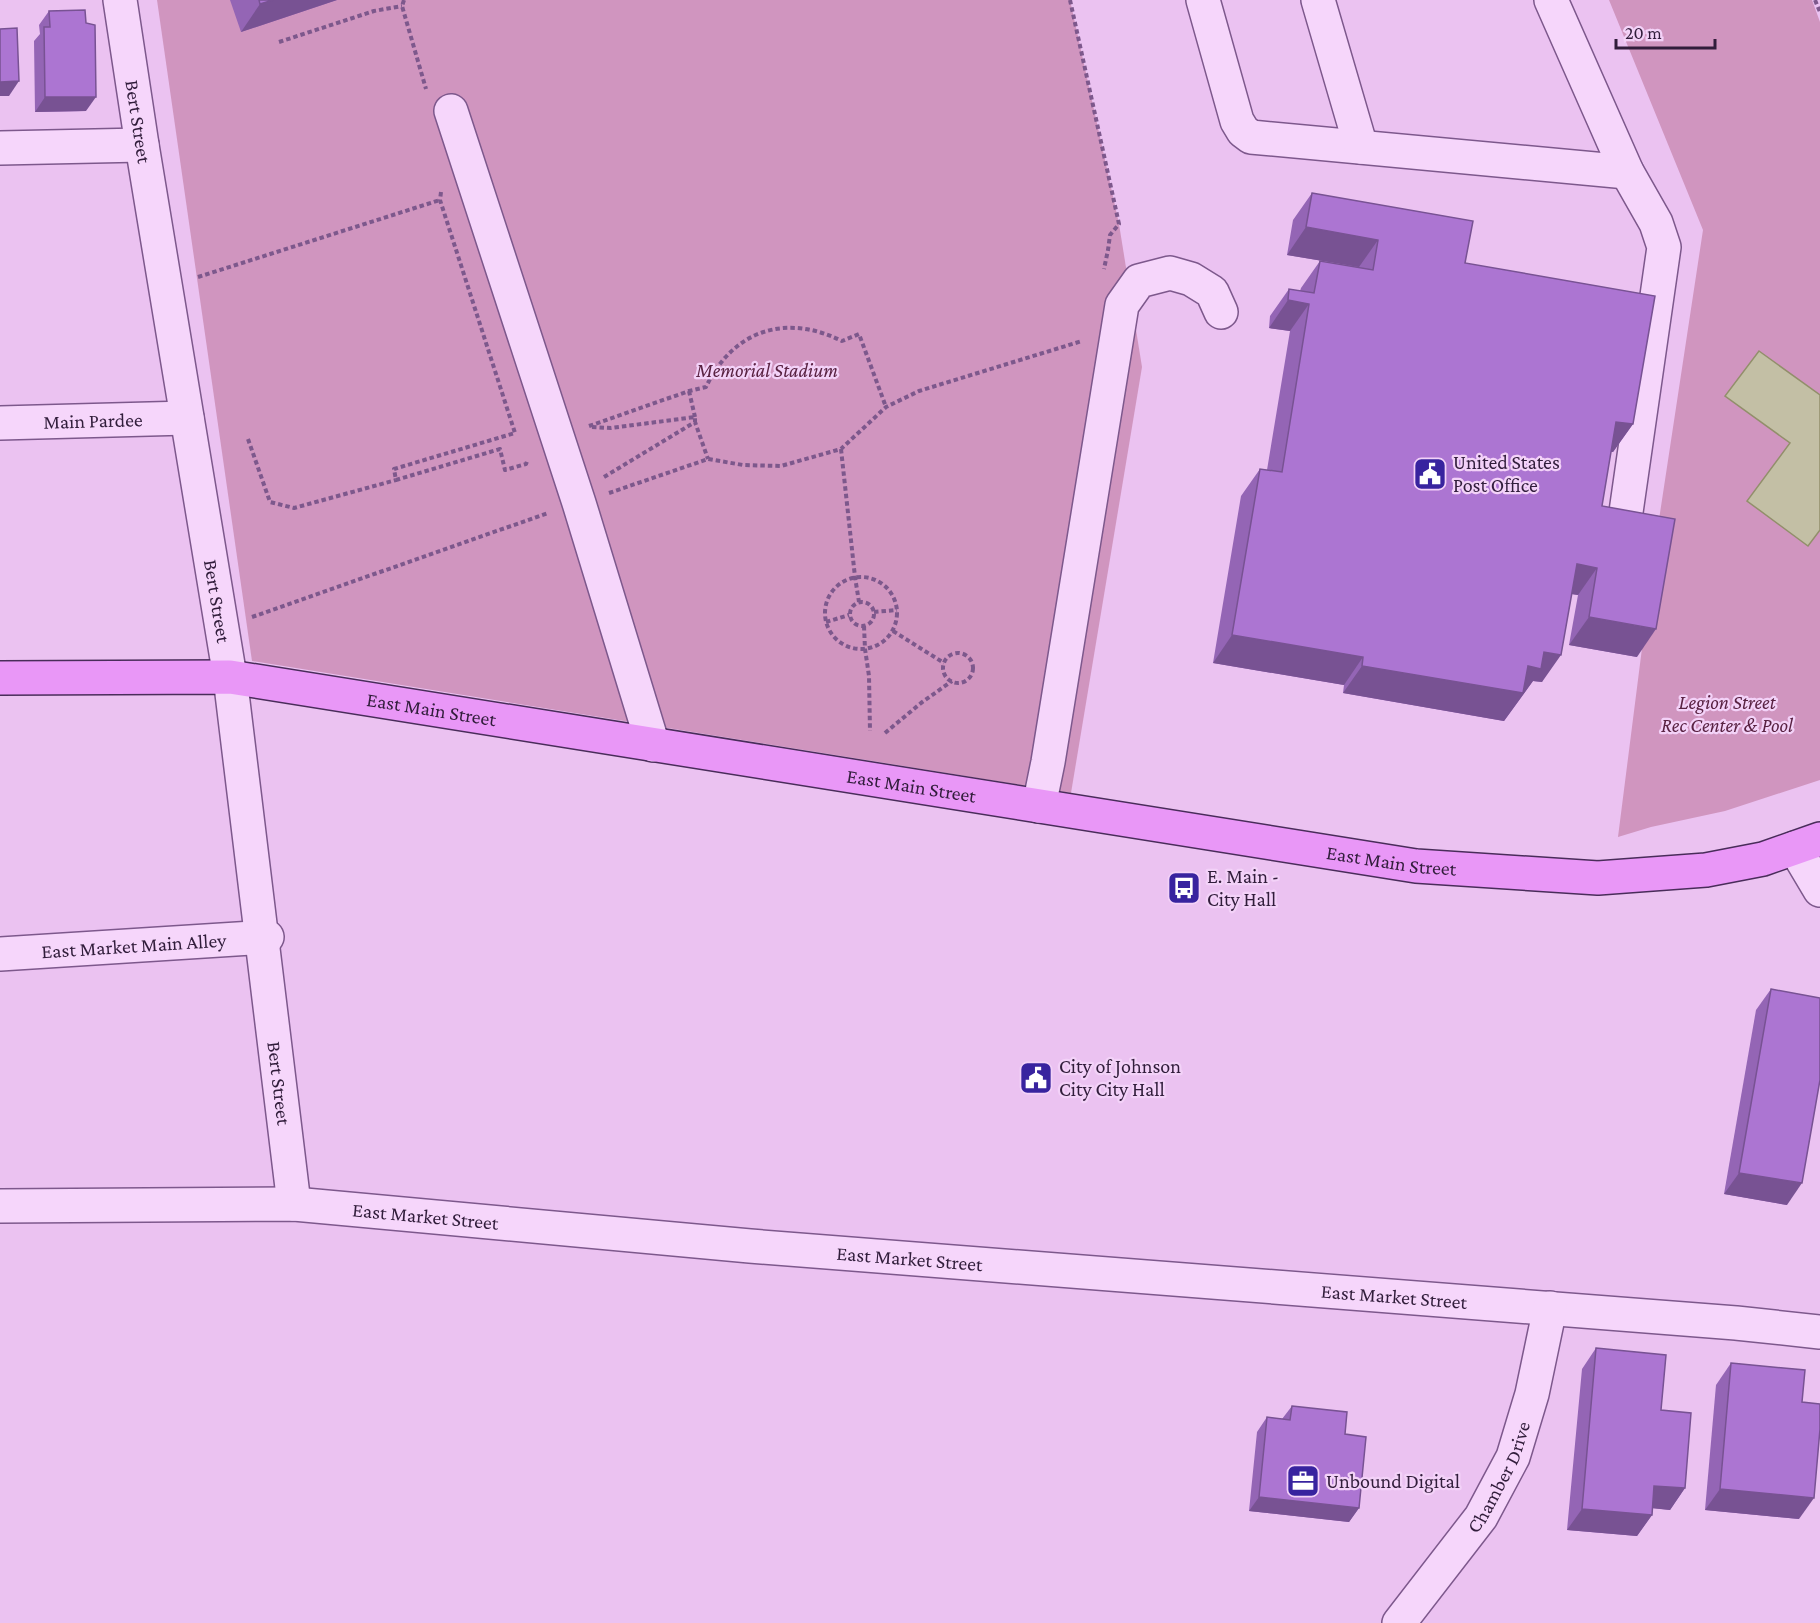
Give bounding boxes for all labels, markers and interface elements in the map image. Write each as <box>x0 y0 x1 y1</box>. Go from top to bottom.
scale bar <box>1616 12 1715 50</box>
text: 20 m <box>1625 23 1662 43</box>
street label: Bert Street <box>121 78 156 165</box>
park label: Memorial Stadium <box>695 359 838 381</box>
street label: Main Pardee <box>43 408 143 433</box>
place label: United States Post Office <box>1453 451 1560 496</box>
public building icon: United States Post Office <box>1412 456 1448 492</box>
street label: Bert Street <box>200 558 235 645</box>
street label: East Main Street <box>365 688 498 730</box>
park label: Legion Street Rec Center & Pool <box>1661 691 1794 736</box>
street label: East Main Street <box>845 764 978 807</box>
street label: East Main Street <box>1325 841 1457 880</box>
place label: E. Main - City Hall <box>1207 865 1279 911</box>
bus stop icon: E. Main - City Hall <box>1166 870 1202 906</box>
street label: East Market Main Alley <box>41 929 228 962</box>
street label: Bert Street <box>263 1040 295 1127</box>
place label: City of Johnson City City Hall <box>1059 1055 1181 1101</box>
public building icon: City of Johnson City City Hall <box>1018 1060 1054 1096</box>
street label: East Market Street <box>351 1198 500 1234</box>
street label: East Market Street <box>836 1242 984 1275</box>
street label: East Market Street <box>1320 1280 1468 1313</box>
street label: Chamber Drive <box>1462 1419 1534 1537</box>
office icon: Unbound Digital <box>1285 1463 1321 1499</box>
place label: Unbound Digital <box>1326 1470 1460 1493</box>

